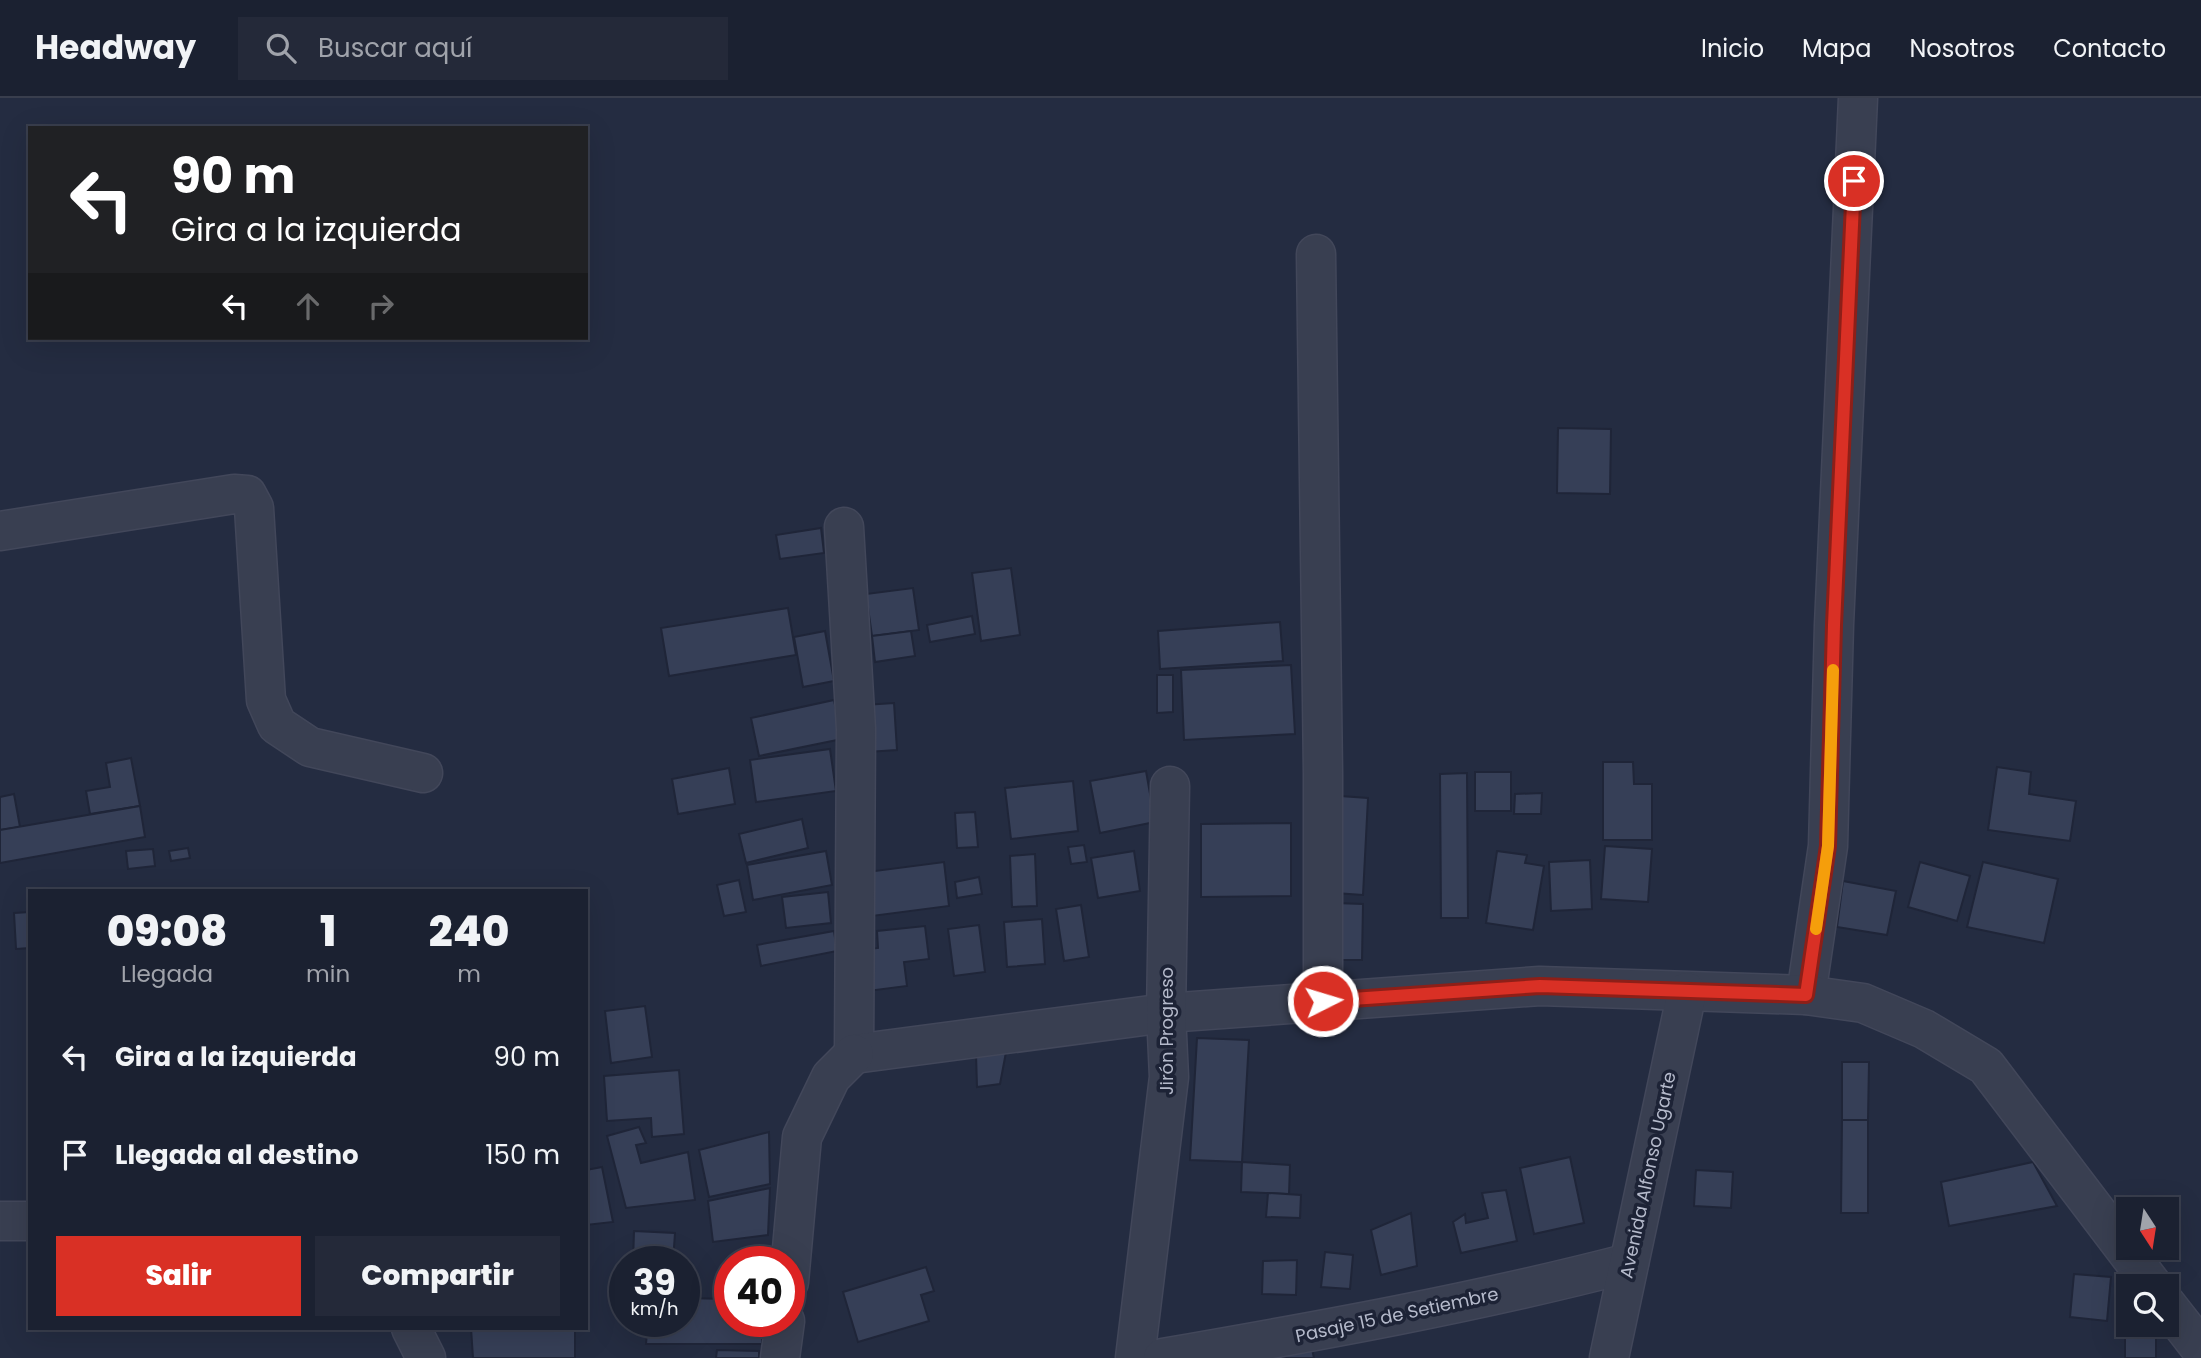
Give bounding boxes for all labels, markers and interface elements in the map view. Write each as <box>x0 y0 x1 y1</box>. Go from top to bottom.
search box <box>238 17 728 80</box>
text: Headway <box>35 24 196 71</box>
icon: search <box>262 29 300 67</box>
text: Buscar aquí <box>318 30 472 66</box>
text: Inicio <box>1701 32 1764 65</box>
text: Mapa <box>1802 32 1871 65</box>
text: Nosotros <box>1909 32 2015 65</box>
text: Contacto <box>2053 32 2166 65</box>
text: 90 m <box>171 142 295 210</box>
pin <box>1824 151 1884 211</box>
icon: left <box>56 154 147 245</box>
icon: arrive <box>1835 162 1873 200</box>
text: Gira a la izquierda <box>171 207 462 252</box>
icon: left <box>216 287 254 325</box>
icon: ahead <box>289 287 327 325</box>
icon: right <box>362 287 400 325</box>
text: 09:08 <box>107 902 227 961</box>
text: 1 <box>320 902 336 961</box>
text: 240 <box>429 902 509 961</box>
text: Llegada <box>121 958 213 990</box>
text: min <box>306 958 350 990</box>
text: m <box>457 958 481 990</box>
position arrow <box>1286 964 1360 1038</box>
street label: Jirón Progreso <box>1154 967 1179 1095</box>
icon: left <box>56 1038 94 1076</box>
text: Gira a la izquierda <box>115 1039 357 1075</box>
text: 90 m <box>494 1039 560 1075</box>
street label: Avenida Alfonso Ugarte <box>1613 1069 1682 1281</box>
icon: arrive <box>56 1136 94 1174</box>
text: Llegada al destino <box>115 1137 359 1173</box>
text: 150 m <box>485 1137 560 1173</box>
north arrow <box>2116 1197 2179 1260</box>
map controls <box>2116 1197 2179 1337</box>
button: Salir <box>56 1236 301 1316</box>
button: Compartir <box>315 1236 560 1316</box>
speed limit sign: 40 <box>714 1246 805 1337</box>
text: 39 <box>633 1258 676 1307</box>
button: search <box>2116 1274 2179 1337</box>
street label: Pasaje 15 de Setiembre <box>1293 1281 1501 1348</box>
text: km/h <box>631 1296 678 1321</box>

